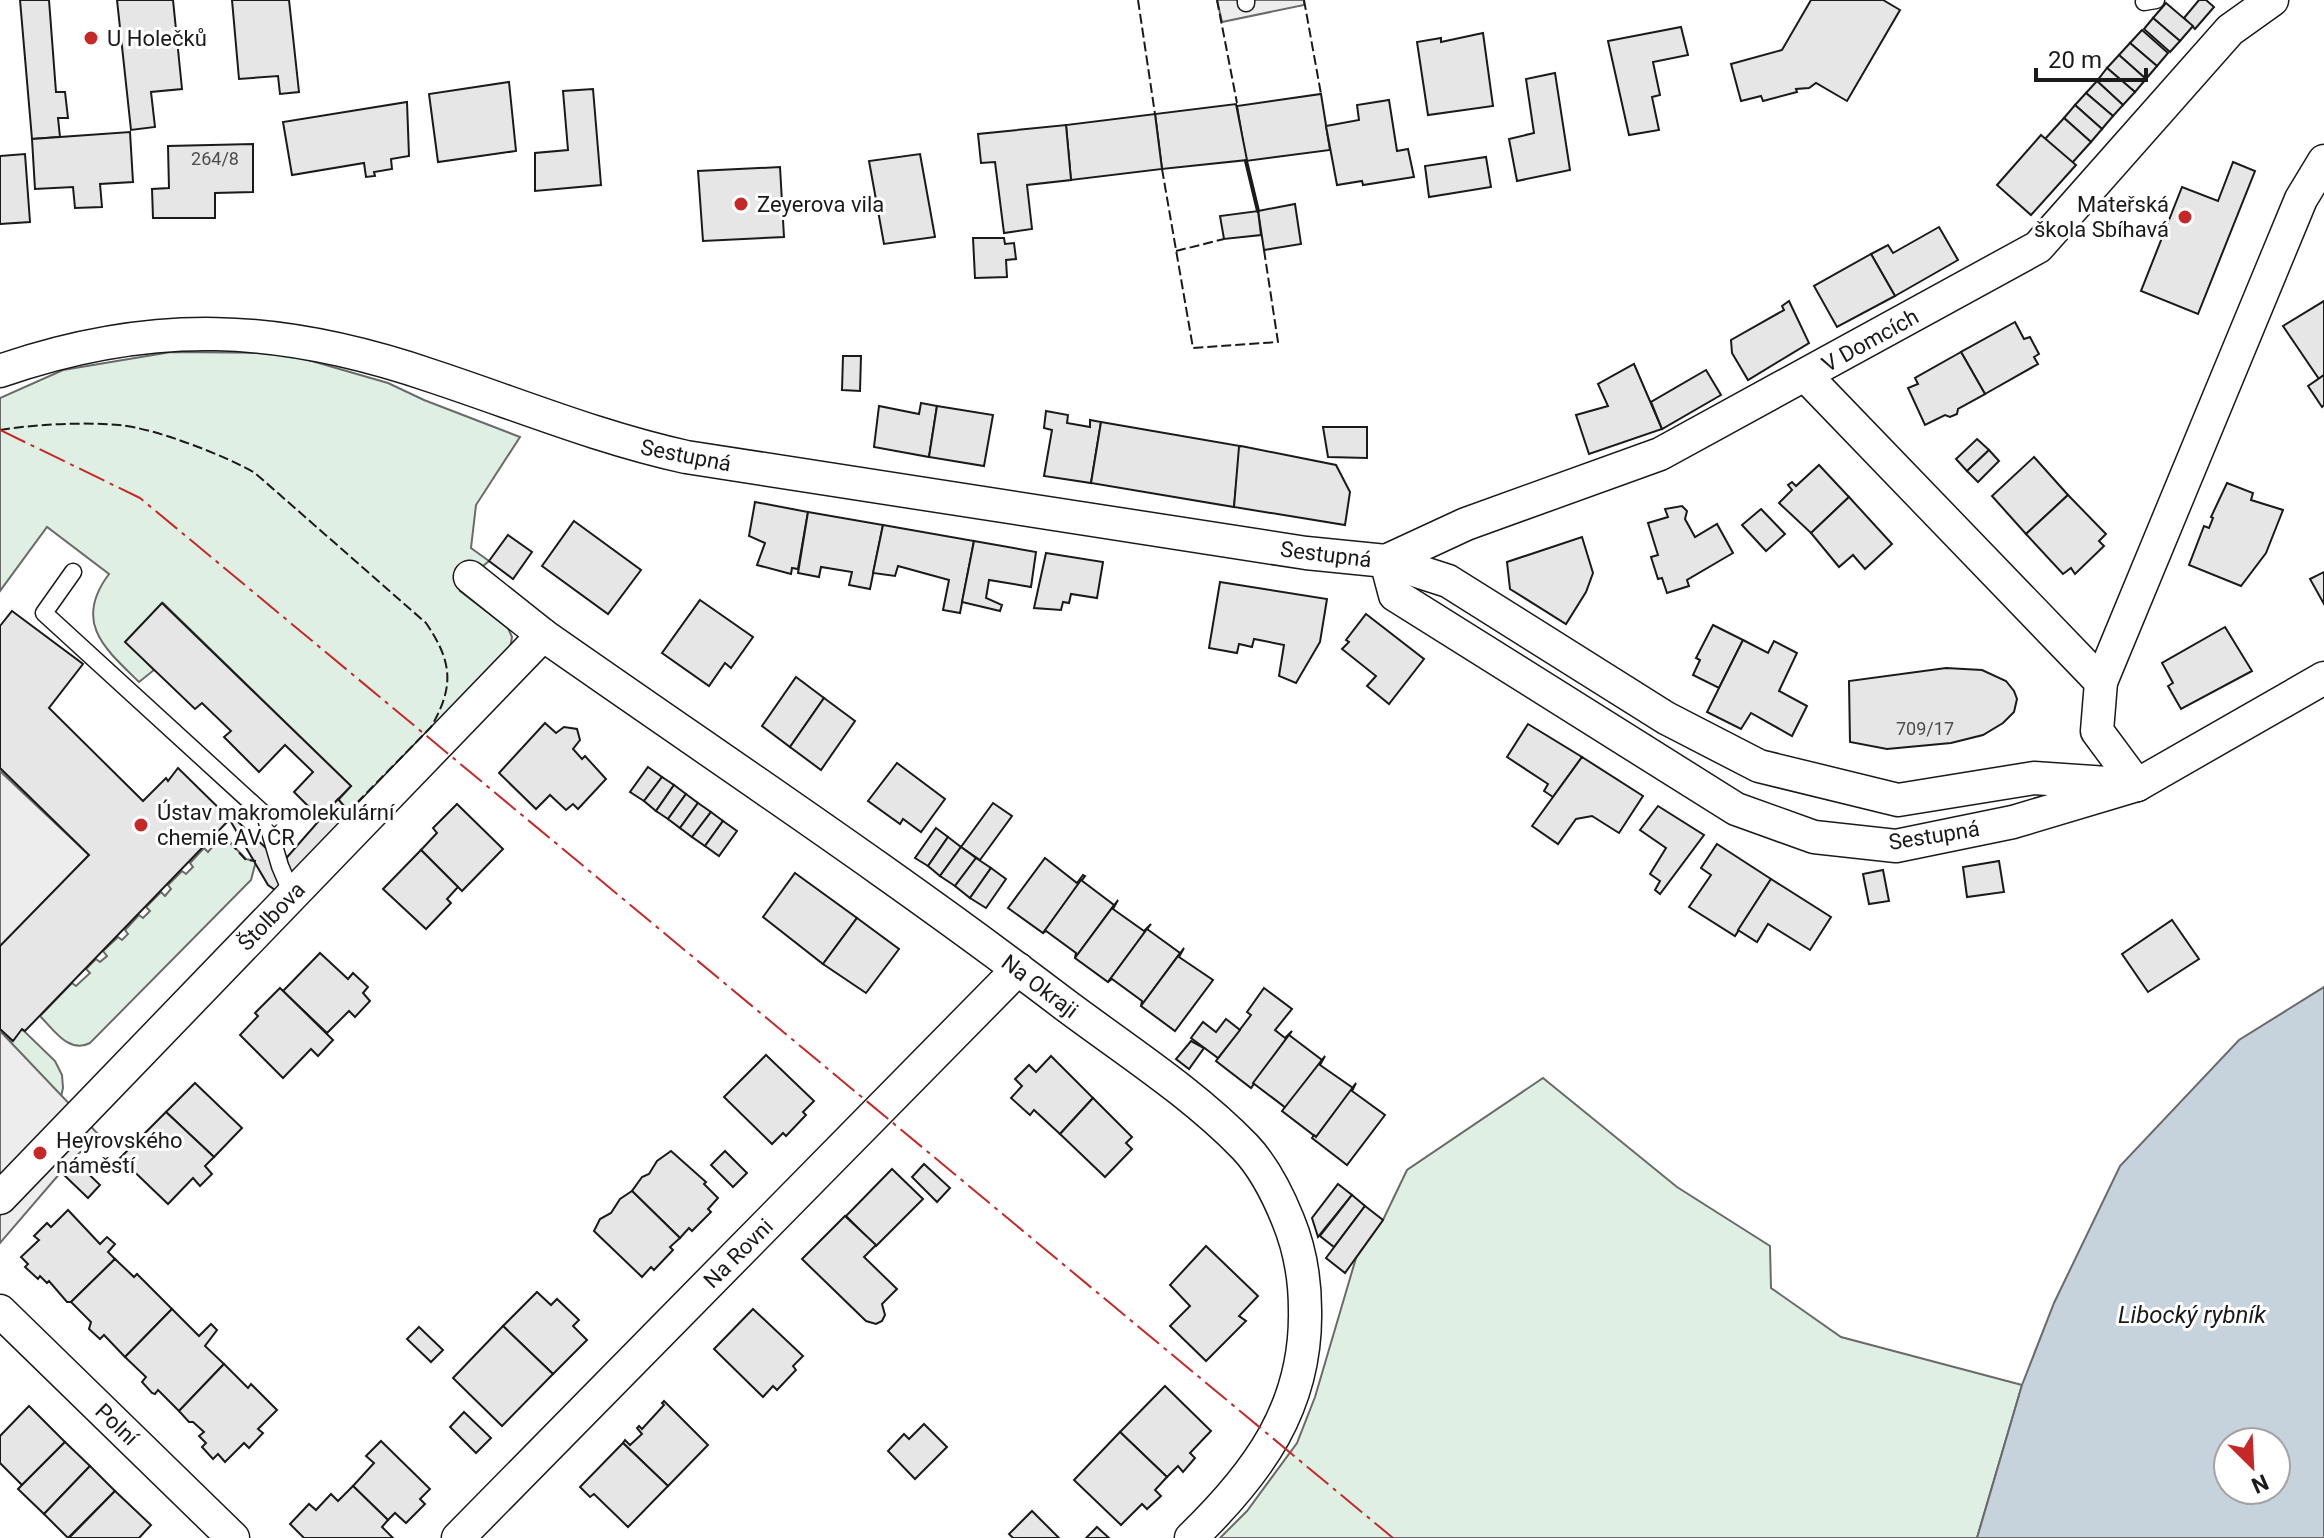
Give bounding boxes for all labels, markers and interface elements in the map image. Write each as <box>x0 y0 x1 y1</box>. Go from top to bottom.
place label: U Holečků <box>107 26 207 51</box>
marker: U Holečků <box>82 29 100 47</box>
scale bar <box>2036 32 2146 82</box>
text: 20 m <box>2048 46 2102 74</box>
house number: 264/8 <box>191 148 239 169</box>
place label: Zeyerova vila <box>757 192 884 217</box>
place label: Mateřská škola Sbíhavá <box>2034 192 2169 242</box>
marker: Zeyerova vila <box>732 195 750 213</box>
marker: Mateřská škola Sbíhavá <box>2176 208 2194 226</box>
street label: V Domcích <box>1818 304 1923 377</box>
street label: Sestupná <box>638 434 733 477</box>
street label: Sestupná <box>1279 536 1373 573</box>
house number: 709/17 <box>1896 718 1954 739</box>
place label: Ústav makromolekulární chemie AV ČR <box>157 799 396 850</box>
marker: Ústav makromolekulární chemie AV ČR <box>132 816 150 834</box>
street label: Sestupná <box>1887 816 1981 855</box>
street label: Štolbova <box>232 876 310 956</box>
street label: Na Okraji <box>997 950 1083 1023</box>
place label: Heyrovského náměstí <box>56 1128 183 1178</box>
marker: Heyrovského náměstí <box>31 1144 49 1162</box>
street label: Na Rovni <box>699 1214 778 1293</box>
water label: Libocký rybník <box>2118 1301 2267 1329</box>
street label: Polní <box>90 1398 144 1452</box>
north arrow <box>2212 1426 2292 1506</box>
text: N <box>2248 1469 2272 1498</box>

